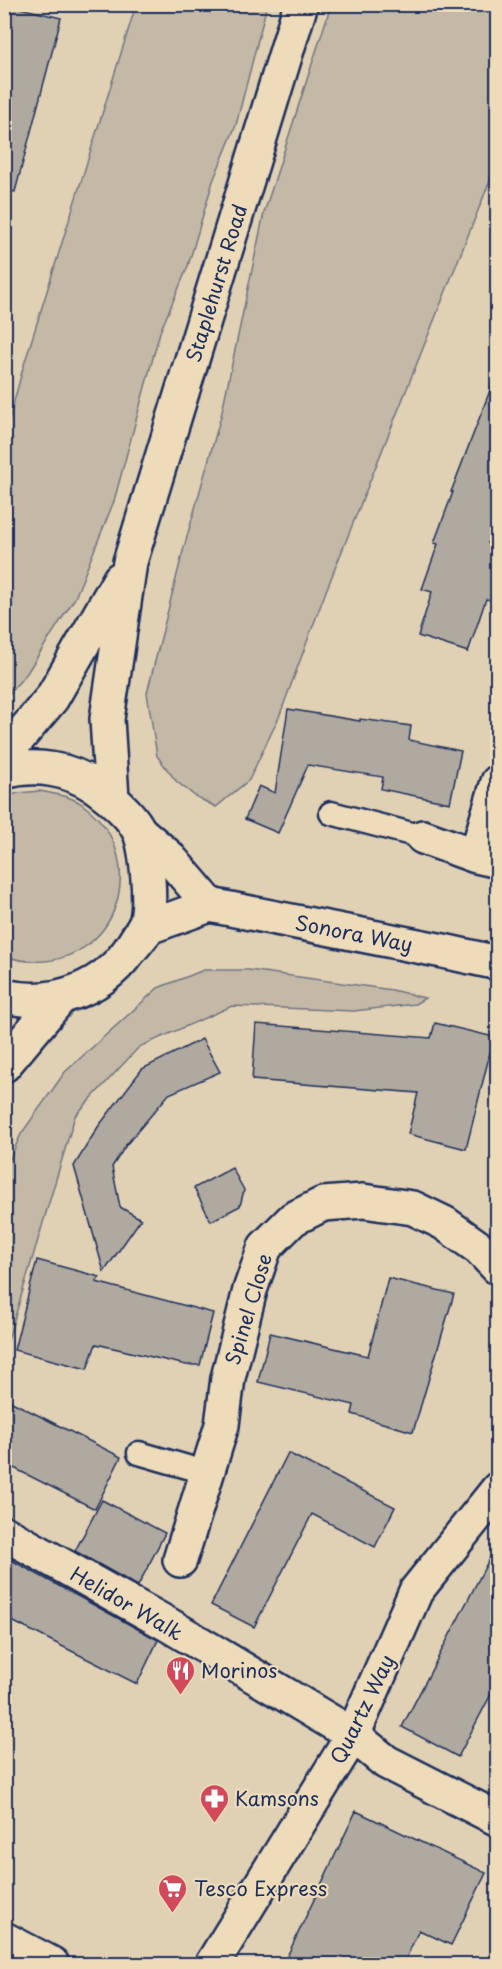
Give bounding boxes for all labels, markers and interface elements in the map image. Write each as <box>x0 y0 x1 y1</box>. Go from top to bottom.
street label: Staplehurst Road <box>178 200 254 366</box>
street label: Sonora Way <box>293 907 415 959</box>
street label: Spinel Close <box>217 1250 279 1368</box>
street label: Helidor Walk <box>65 1559 189 1647</box>
street label: Quartz Way <box>323 1649 401 1769</box>
restaurant icon: Morinos <box>164 1654 196 1696</box>
place label: Morinos <box>201 1655 277 1685</box>
pharmacy icon: Kamsons <box>198 1782 230 1824</box>
place label: Kamsons <box>235 1783 319 1813</box>
supermarket icon: Tesco Express <box>157 1872 189 1914</box>
place label: Tesco Express <box>194 1873 327 1903</box>

